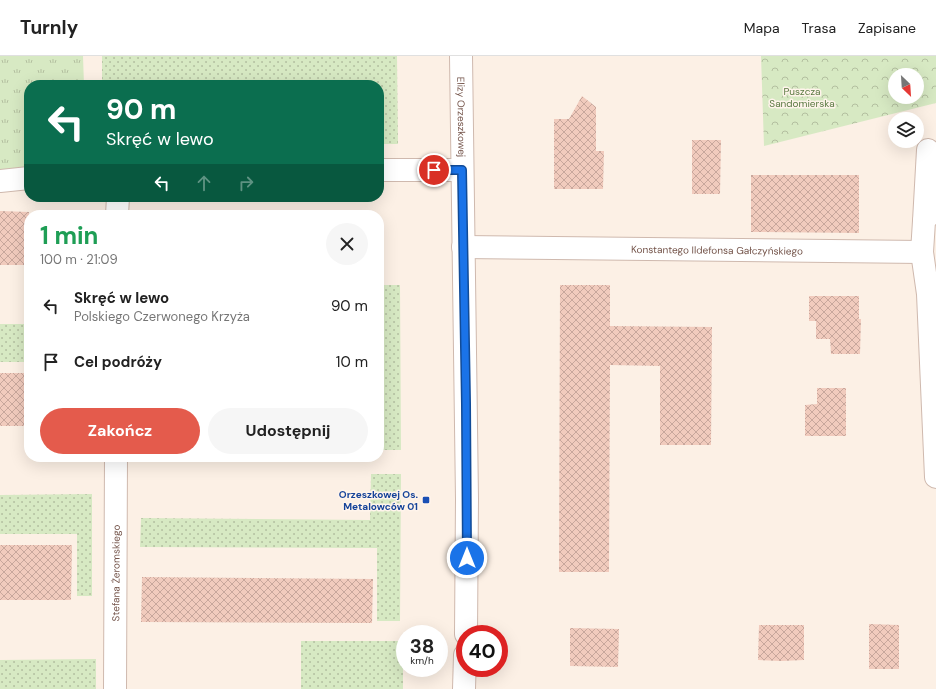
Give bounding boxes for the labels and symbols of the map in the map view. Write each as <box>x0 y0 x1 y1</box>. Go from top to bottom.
north arrow <box>888 68 924 104</box>
street label: Elizy Orzeszkowej <box>454 77 468 157</box>
park label: Puszcza Sandomierska <box>769 85 835 110</box>
pin <box>417 153 451 187</box>
street label: Konstantego Ildefonsa Gałczyńskiego <box>631 243 803 258</box>
place label: Orzeszkowej Os. Metalowców 01 <box>339 488 418 513</box>
marker: Orzeszkowej Os. Metalowców 01 <box>421 495 431 505</box>
street label: Stefana Żeromskiego <box>109 525 123 621</box>
position arrow <box>446 537 488 579</box>
speed limit sign: 40 <box>456 625 508 677</box>

